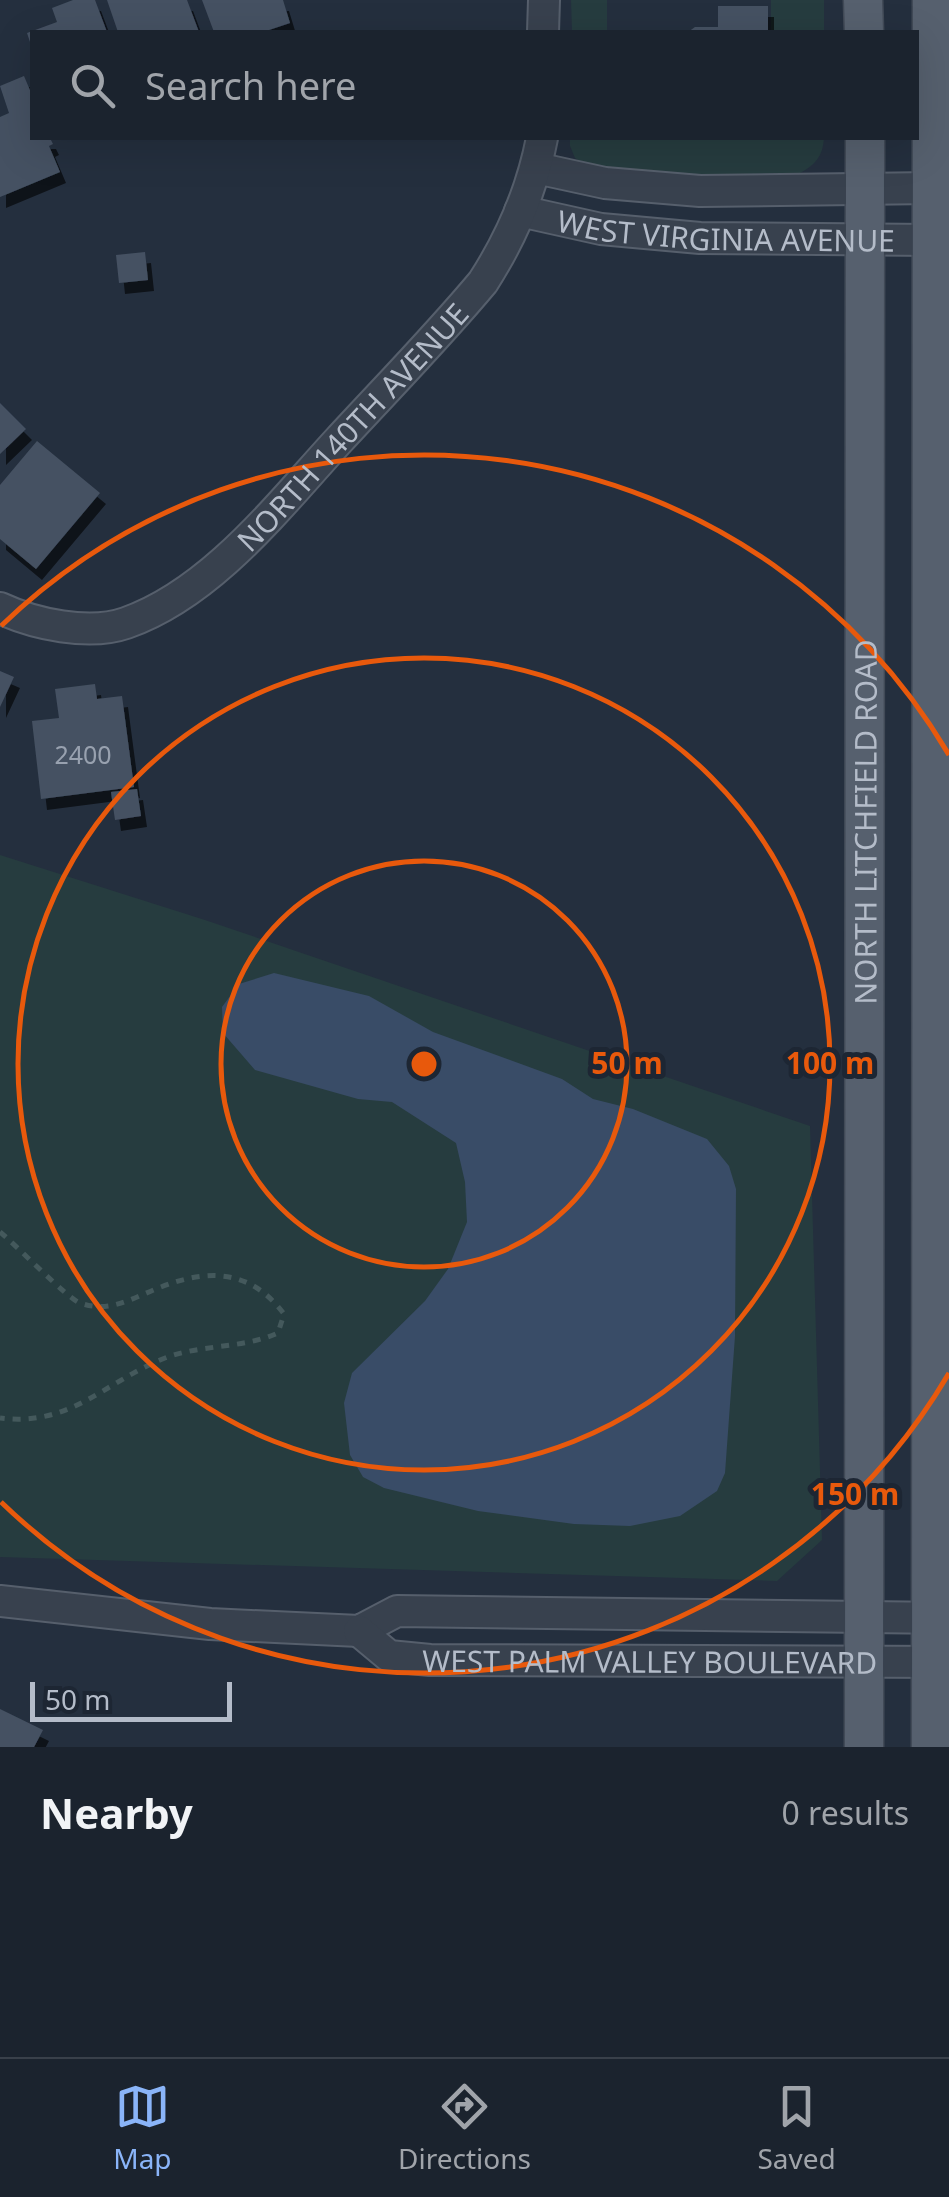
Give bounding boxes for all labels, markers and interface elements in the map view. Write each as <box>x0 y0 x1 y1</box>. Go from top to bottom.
search box <box>30 30 919 140</box>
icon: search <box>65 58 120 113</box>
text: Search here <box>145 59 356 111</box>
street label: WEST VIRGINIA AVENUE <box>553 199 895 260</box>
street label: NORTH 140TH AVENUE <box>227 294 477 560</box>
street label: NORTH LITCHFIELD ROAD <box>844 639 885 1005</box>
house number: 2400 <box>54 737 112 771</box>
text: 50 m <box>591 1042 663 1083</box>
text: 100 m <box>786 1042 874 1083</box>
centre of rings <box>406 1046 442 1082</box>
text: 150 m <box>811 1473 899 1514</box>
street label: WEST PALM VALLEY BOULEVARD <box>422 1639 877 1682</box>
scale bar <box>30 1677 232 1722</box>
text: 50 m <box>45 1680 111 1718</box>
text: Nearby <box>40 1784 193 1841</box>
text: 0 results <box>782 1791 909 1834</box>
tab: Map <box>113 2079 172 2177</box>
tab: Directions <box>398 2079 531 2177</box>
tab: Saved <box>757 2079 836 2177</box>

